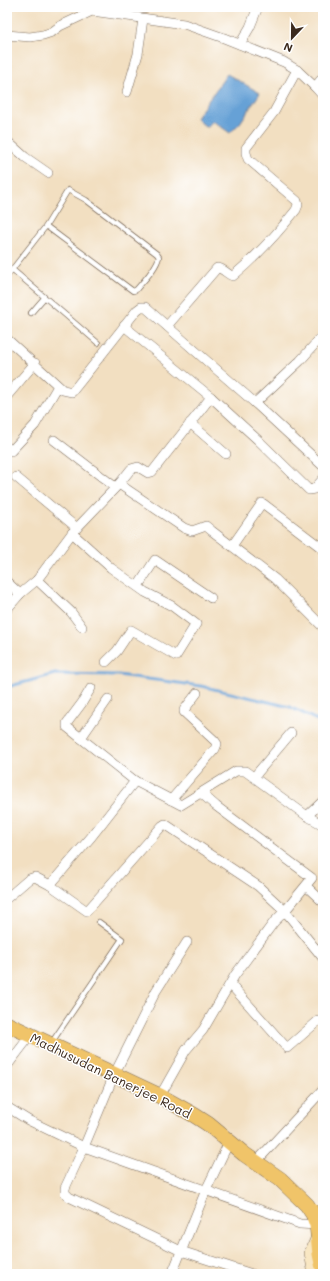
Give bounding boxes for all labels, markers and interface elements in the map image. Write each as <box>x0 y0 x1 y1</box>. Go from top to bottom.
north arrow <box>272 18 312 58</box>
text: N <box>281 39 295 56</box>
street label: Madhusudan Banerjee Road <box>28 1029 194 1121</box>

